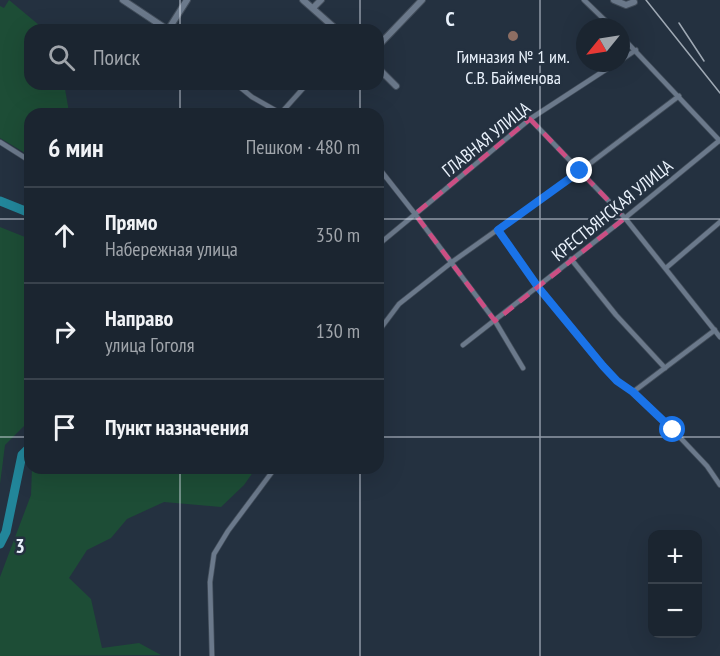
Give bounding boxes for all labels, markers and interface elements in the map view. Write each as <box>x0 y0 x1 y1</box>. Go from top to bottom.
text: C <box>445 6 455 32</box>
north arrow <box>576 18 630 72</box>
search box <box>24 24 384 90</box>
marker: Гимназия № 1 им. С.В. Байменова <box>506 29 520 43</box>
icon: search <box>45 41 78 74</box>
text: Поиск <box>93 43 140 71</box>
place label: Гимназия № 1 им. С.В. Байменова <box>456 45 570 89</box>
street label: ГЛАВНАЯ УЛИЦА <box>437 96 535 182</box>
text: 6 мин <box>48 131 103 164</box>
text: Пешком · 480 m <box>246 134 360 160</box>
street label: КРЕСТЬЯНСКАЯ УЛИЦА <box>547 154 678 266</box>
route end <box>566 157 592 183</box>
text: Прямо <box>105 208 158 236</box>
icon: ahead <box>48 219 81 252</box>
text: 350 m <box>316 222 360 248</box>
text: Набережная улица <box>105 236 238 262</box>
text: Направо <box>105 304 173 332</box>
icon: right <box>48 315 81 348</box>
text: 130 m <box>316 318 360 344</box>
text: улица Гоголя <box>105 332 194 358</box>
icon: arrive <box>48 411 81 444</box>
text: Пункт назначения <box>105 413 249 441</box>
route start <box>659 416 685 442</box>
map controls <box>648 530 702 638</box>
button: + <box>648 530 702 584</box>
text: 3 <box>15 533 25 559</box>
button: − <box>648 584 702 638</box>

